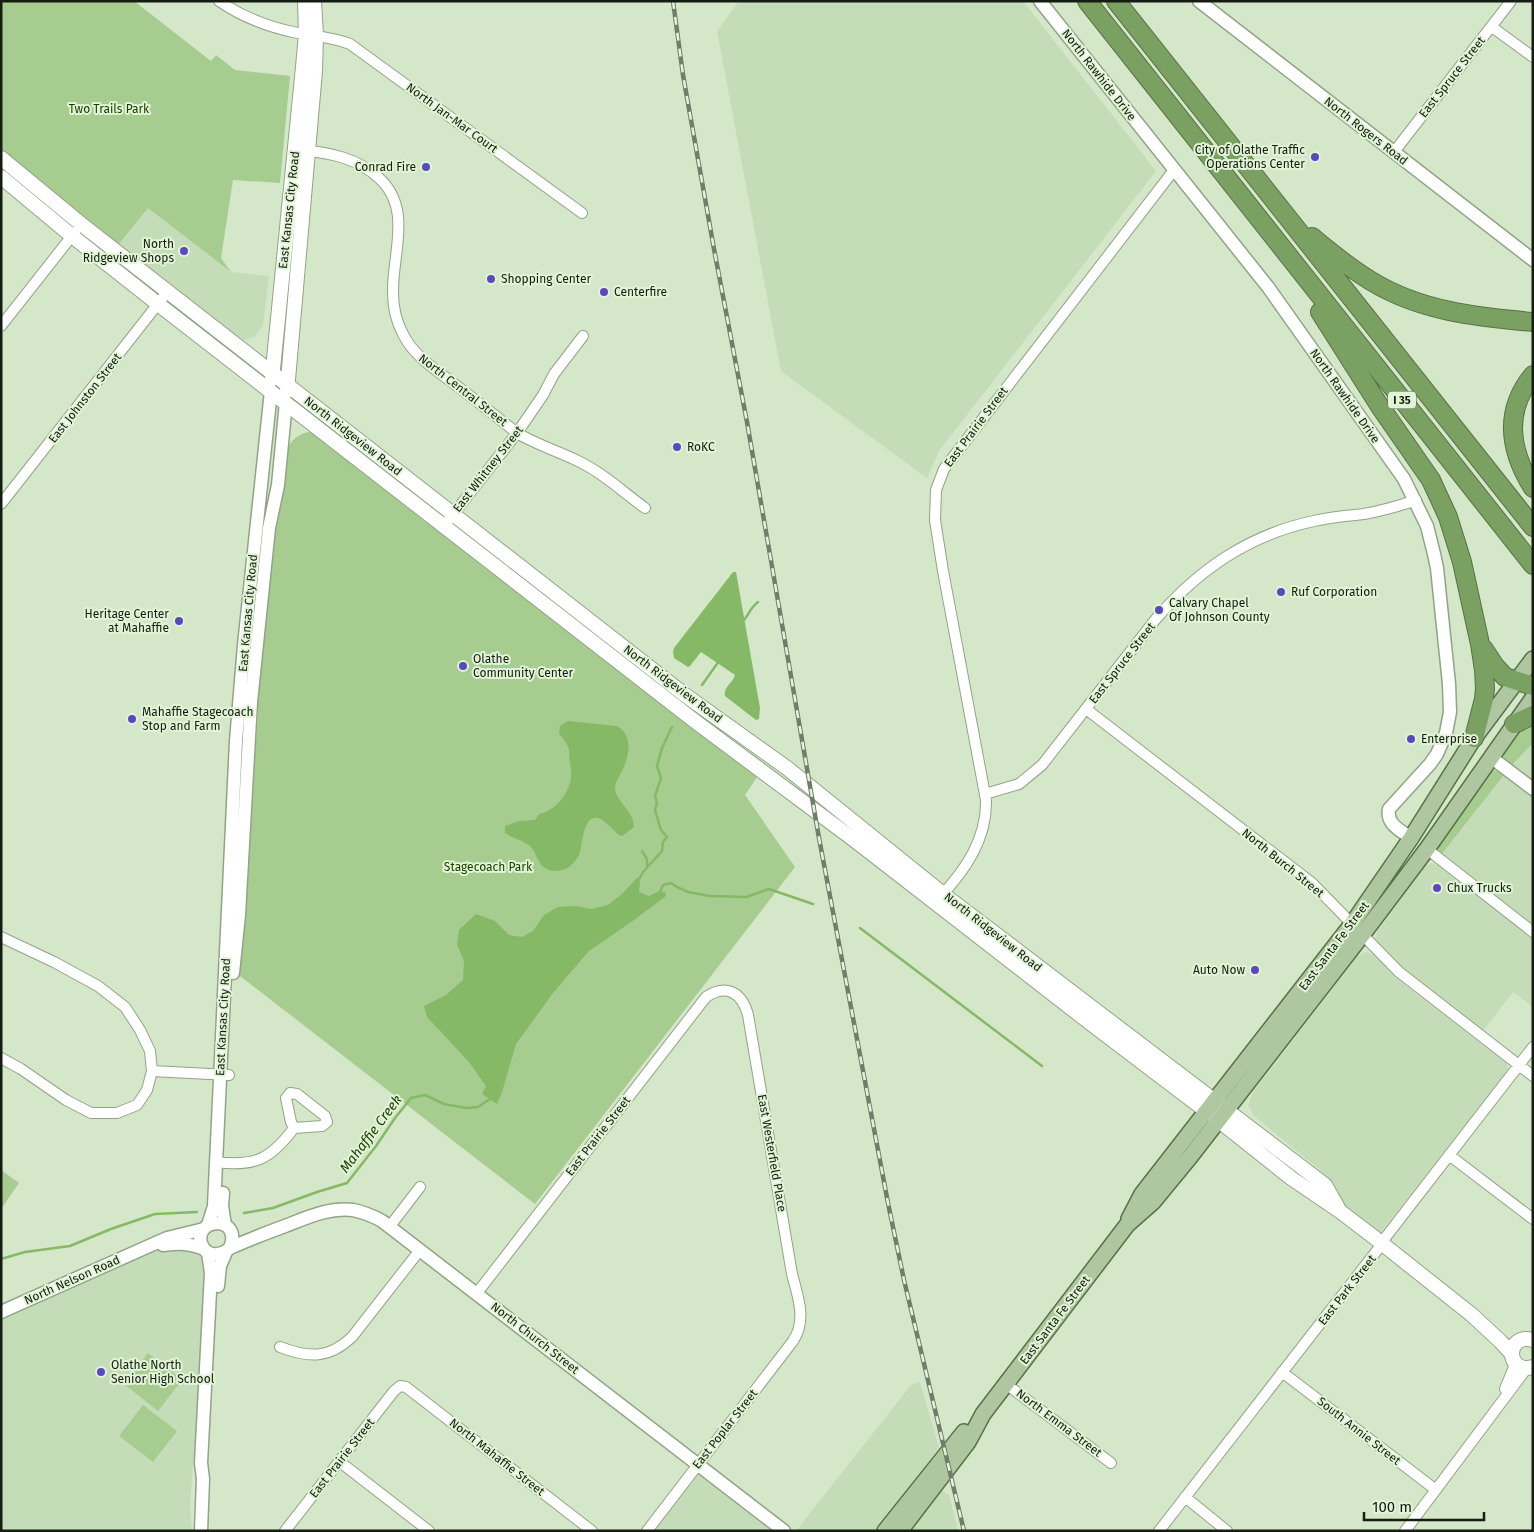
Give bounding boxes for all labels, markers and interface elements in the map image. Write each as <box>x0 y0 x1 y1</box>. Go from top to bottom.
street label: North Rawhide Drive <box>1059 27 1139 123</box>
street label: East Spruce Street <box>1416 33 1488 120</box>
street label: North Jan-Mar Court <box>404 80 501 156</box>
street label: North Rogers Road <box>1322 94 1410 168</box>
park label: Two Trails Park <box>69 102 150 116</box>
place label: City of Olathe Traffic Operations Center <box>1195 143 1305 171</box>
street label: East Kansas City Road <box>276 151 302 269</box>
marker: City of Olathe Traffic Operations Center <box>1309 151 1321 163</box>
place label: Conrad Fire <box>355 160 416 174</box>
marker: Conrad Fire <box>420 161 432 173</box>
place label: North Ridgeview Shops <box>83 237 174 265</box>
marker: North Ridgeview Shops <box>178 245 190 257</box>
place label: Shopping Center <box>501 272 591 286</box>
marker: Shopping Center <box>485 273 497 285</box>
place label: Centerfire <box>614 285 667 299</box>
marker: Centerfire <box>598 286 610 298</box>
street label: North Rawhide Drive <box>1307 346 1383 446</box>
street label: East Johnston Street <box>46 350 125 446</box>
street label: North Central Street <box>416 351 511 429</box>
street label: East Prairie Street <box>941 384 1011 470</box>
road number: I 35 <box>1388 392 1416 408</box>
street label: North Ridgeview Road <box>301 394 405 478</box>
street label: East Whitney Street <box>450 423 526 515</box>
place label: RoKC <box>687 440 715 454</box>
marker: RoKC <box>671 441 683 453</box>
street label: East Kansas City Road <box>236 554 260 672</box>
place label: Ruf Corporation <box>1291 585 1377 599</box>
marker: Ruf Corporation <box>1275 586 1287 598</box>
place label: Calvary Chapel Of Johnson County <box>1169 596 1270 624</box>
marker: Calvary Chapel Of Johnson County <box>1153 604 1165 616</box>
place label: Heritage Center at Mahaffie <box>84 607 169 635</box>
marker: Heritage Center at Mahaffie <box>173 615 185 627</box>
street label: East Spruce Street <box>1086 619 1158 706</box>
street label: North Ridgeview Road <box>621 642 725 726</box>
place label: Olathe Community Center <box>473 652 574 680</box>
marker: Olathe Community Center <box>457 660 469 672</box>
place label: Mahaffie Stagecoach Stop and Farm <box>142 705 254 733</box>
marker: Mahaffie Stagecoach Stop and Farm <box>126 713 138 725</box>
place label: Enterprise <box>1421 732 1477 746</box>
marker: Enterprise <box>1405 733 1417 745</box>
street label: North Burch Street <box>1239 826 1327 901</box>
park label: Stagecoach Park <box>444 860 533 874</box>
place label: Chux Trucks <box>1447 881 1512 895</box>
marker: Chux Trucks <box>1431 882 1443 894</box>
street label: North Ridgeview Road <box>941 890 1045 974</box>
street label: East Santa Fe Street <box>1296 898 1372 993</box>
street label: East Kansas City Road <box>213 958 233 1076</box>
place label: Auto Now <box>1193 963 1245 977</box>
marker: Auto Now <box>1249 964 1261 976</box>
water label: Mahaffie Creek <box>336 1091 406 1176</box>
street label: East Prairie Street <box>563 1093 634 1179</box>
street label: East Westerfield Place <box>755 1093 789 1213</box>
street label: East Park Street <box>1315 1252 1379 1328</box>
street label: North Nelson Road <box>22 1253 122 1307</box>
street label: East Santa Fe Street <box>1017 1272 1093 1367</box>
street label: North Church Street <box>488 1299 582 1377</box>
place label: Olathe North Senior High School <box>111 1358 215 1386</box>
marker: Olathe North Senior High School <box>95 1366 107 1378</box>
street label: East Poplar Street <box>690 1386 761 1471</box>
street label: North Emma Street <box>1013 1386 1105 1460</box>
street label: South Annie Street <box>1315 1394 1404 1468</box>
street label: East Prairie Street <box>307 1415 378 1501</box>
street label: North Mahaffie Street <box>447 1415 548 1499</box>
scale bar <box>1364 1490 1484 1522</box>
text: 100 m <box>1372 1498 1412 1516</box>

